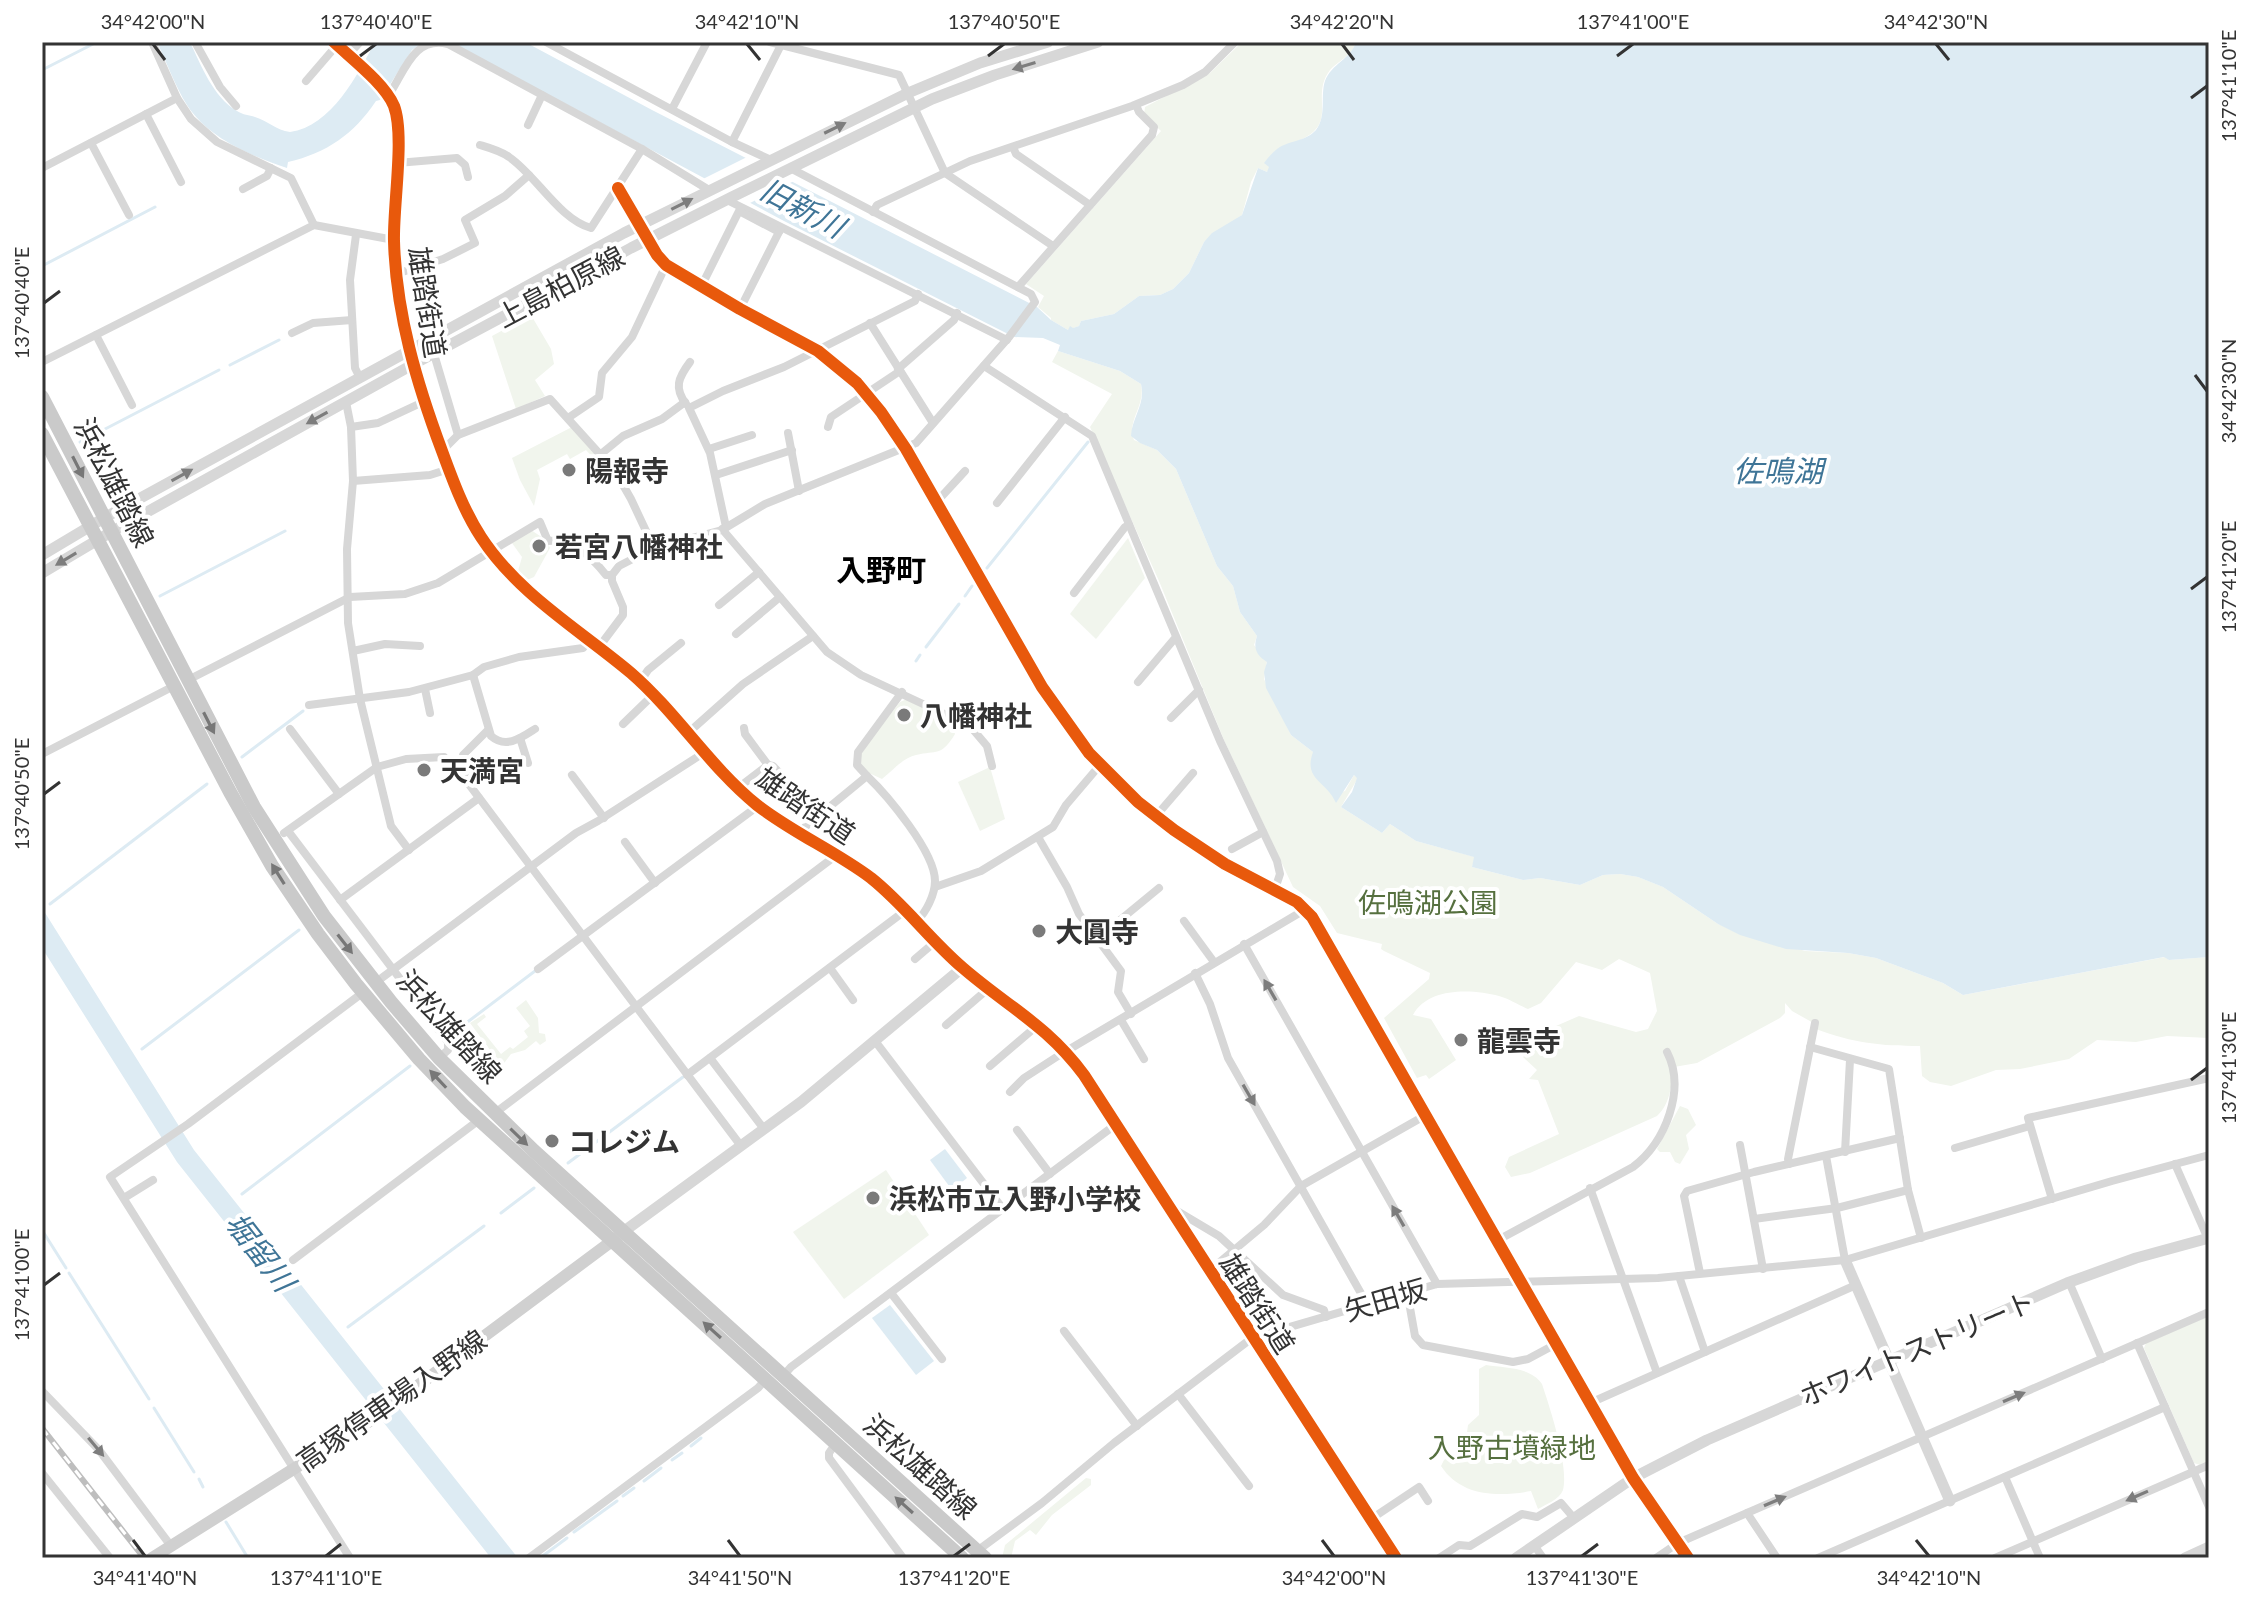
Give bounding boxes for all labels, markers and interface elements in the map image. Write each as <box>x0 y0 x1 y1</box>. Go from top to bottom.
text: 34°42'00"N <box>101 9 205 33</box>
text: 137°40'40"E <box>320 9 432 33</box>
text: 34°42'10"N <box>695 9 799 33</box>
text: 137°40'50"E <box>948 9 1060 33</box>
text: 34°42'20"N <box>1290 9 1394 33</box>
text: 137°41'00"E <box>1577 9 1689 33</box>
text: 34°42'30"N <box>1884 9 1988 33</box>
text: 137°41'10"E <box>2216 30 2240 142</box>
one-way arrow <box>1011 60 1035 73</box>
one-way arrow <box>824 121 847 135</box>
water label: 旧新川 <box>755 170 854 245</box>
one-way arrow <box>670 197 693 211</box>
street label: 上島柏原線 <box>490 238 630 334</box>
street label: 雄踏街道 <box>402 244 454 360</box>
text: 137°40'40"E <box>9 247 33 359</box>
text: 34°42'30"N <box>2216 339 2240 443</box>
one-way arrow <box>306 411 328 425</box>
street label: 浜松雄踏線 <box>68 412 162 552</box>
water label: 佐鳴湖 <box>1733 452 1827 488</box>
place label: 陽報寺 <box>585 453 669 487</box>
one-way arrow <box>71 455 84 478</box>
marker: 陽報寺 <box>560 461 578 479</box>
one-way arrow <box>171 468 194 481</box>
text: 137°41'20"E <box>2216 521 2240 633</box>
place label: 若宮八幡神社 <box>555 529 723 563</box>
marker: 若宮八幡神社 <box>530 537 548 555</box>
district label: 入野町 <box>836 551 926 587</box>
one-way arrow <box>55 552 77 566</box>
place label: 八幡神社 <box>920 698 1032 732</box>
marker: 八幡神社 <box>895 706 913 724</box>
one-way arrow <box>202 712 216 735</box>
text: 137°40'50"E <box>9 738 33 850</box>
place label: 天満宮 <box>440 753 524 787</box>
street label: 雄踏街道 <box>750 760 862 850</box>
marker: 天満宮 <box>415 761 433 779</box>
one-way arrow <box>270 864 285 885</box>
park label: 佐鳴湖公園 <box>1358 885 1498 919</box>
place label: 大圓寺 <box>1055 914 1139 948</box>
marker: 大圓寺 <box>1030 922 1048 940</box>
one-way arrow <box>337 934 353 954</box>
street label: 浜松雄踏線 <box>391 963 509 1089</box>
one-way arrow <box>1263 979 1277 1001</box>
text: 137°41'30"E <box>2216 1012 2240 1124</box>
place label: 龍雲寺 <box>1477 1023 1561 1057</box>
marker: 龍雲寺 <box>1452 1031 1470 1049</box>
one-way arrow <box>429 1070 447 1089</box>
one-way arrow <box>1242 1084 1256 1106</box>
place label: コレジム <box>568 1124 680 1158</box>
one-way arrow <box>509 1127 528 1146</box>
marker: コレジム <box>543 1132 561 1150</box>
place label: 浜松市立入野小学校 <box>889 1181 1141 1215</box>
marker: 浜松市立入野小学校 <box>864 1189 882 1207</box>
water label: 堀留川 <box>219 1204 305 1300</box>
one-way arrow <box>1391 1205 1405 1227</box>
text: 137°41'00"E <box>9 1229 33 1341</box>
street label: 雄踏街道 <box>1213 1247 1303 1359</box>
street label: 矢田坂 <box>1340 1271 1430 1327</box>
street label: ホワイトストリート <box>1794 1283 2040 1413</box>
one-way arrow <box>703 1321 722 1339</box>
street label: 高塚停車場入野線 <box>289 1322 493 1478</box>
one-way arrow <box>2002 1390 2026 1404</box>
street label: 浜松雄踏線 <box>858 1407 984 1525</box>
park label: 入野古墳緑地 <box>1428 1430 1596 1464</box>
one-way arrow <box>87 1436 104 1456</box>
one-way arrow <box>2126 1489 2149 1503</box>
one-way arrow <box>1763 1494 1787 1507</box>
one-way arrow <box>895 1497 914 1515</box>
text: 34°41'40"N <box>93 1565 197 1589</box>
text: 137°41'10"E <box>270 1565 382 1589</box>
text: 34°41'50"N <box>688 1565 792 1589</box>
text: 137°41'20"E <box>898 1565 1010 1589</box>
text: 34°42'00"N <box>1282 1565 1386 1589</box>
text: 137°41'30"E <box>1526 1565 1638 1589</box>
text: 34°42'10"N <box>1877 1565 1981 1589</box>

